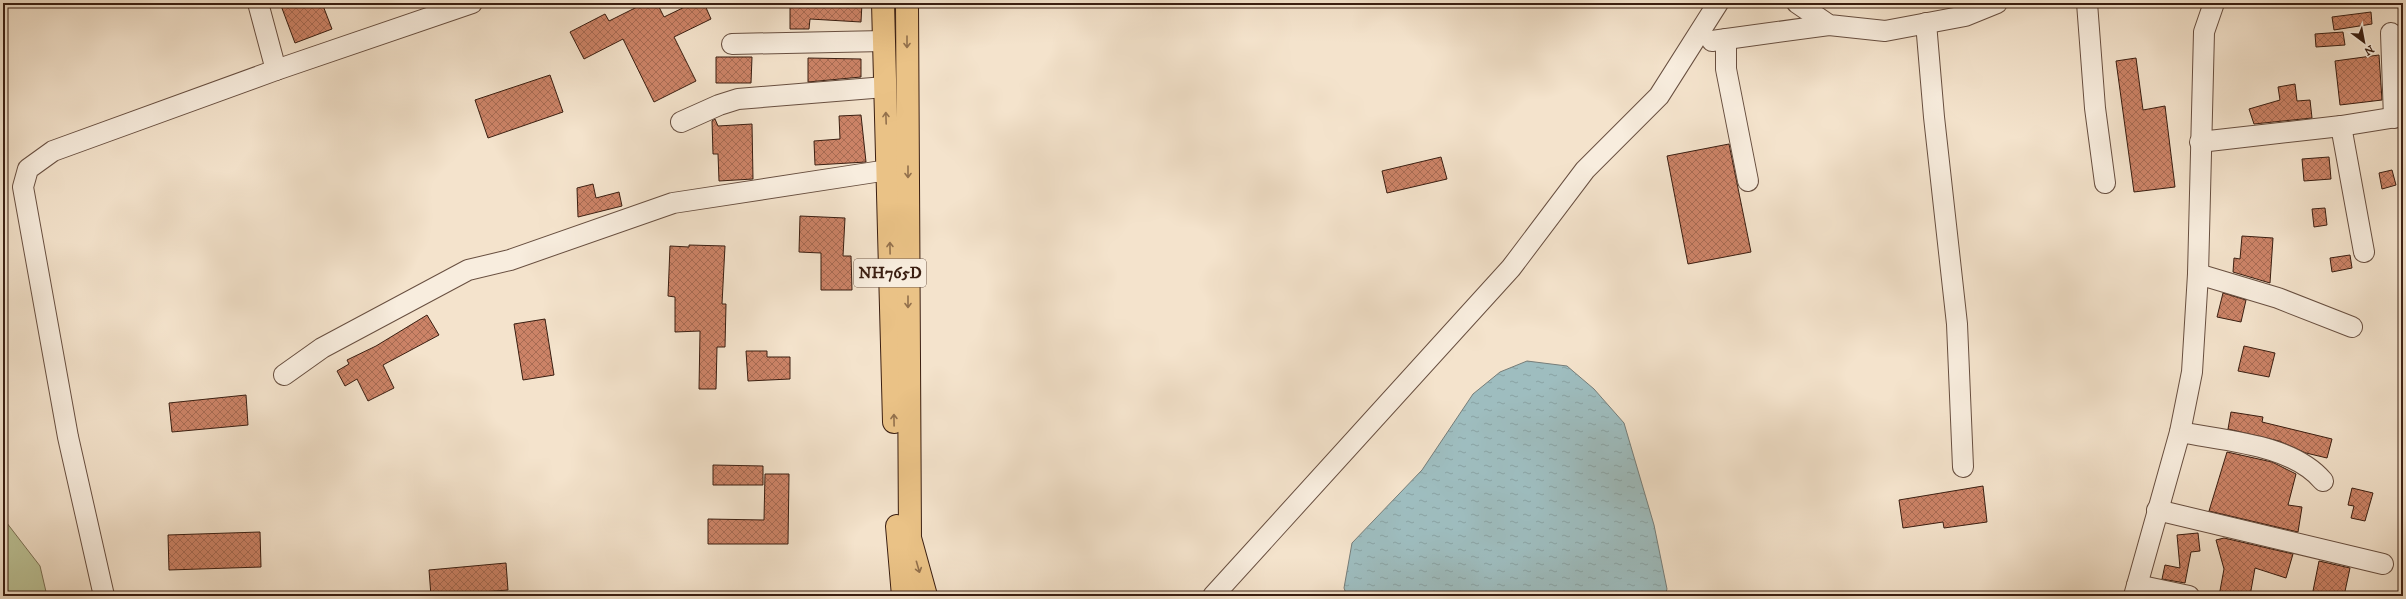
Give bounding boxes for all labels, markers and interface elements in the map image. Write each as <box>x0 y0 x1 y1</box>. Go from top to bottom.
north arrow <box>2344 22 2384 62</box>
one-way arrow <box>903 35 911 48</box>
text: N <box>2361 41 2376 58</box>
one-way arrow <box>882 112 890 125</box>
one-way arrow <box>904 165 911 178</box>
one-way arrow <box>886 242 893 255</box>
road number: NH765D <box>854 259 926 287</box>
one-way arrow <box>904 295 912 308</box>
one-way arrow <box>890 414 898 427</box>
one-way arrow <box>915 560 922 573</box>

